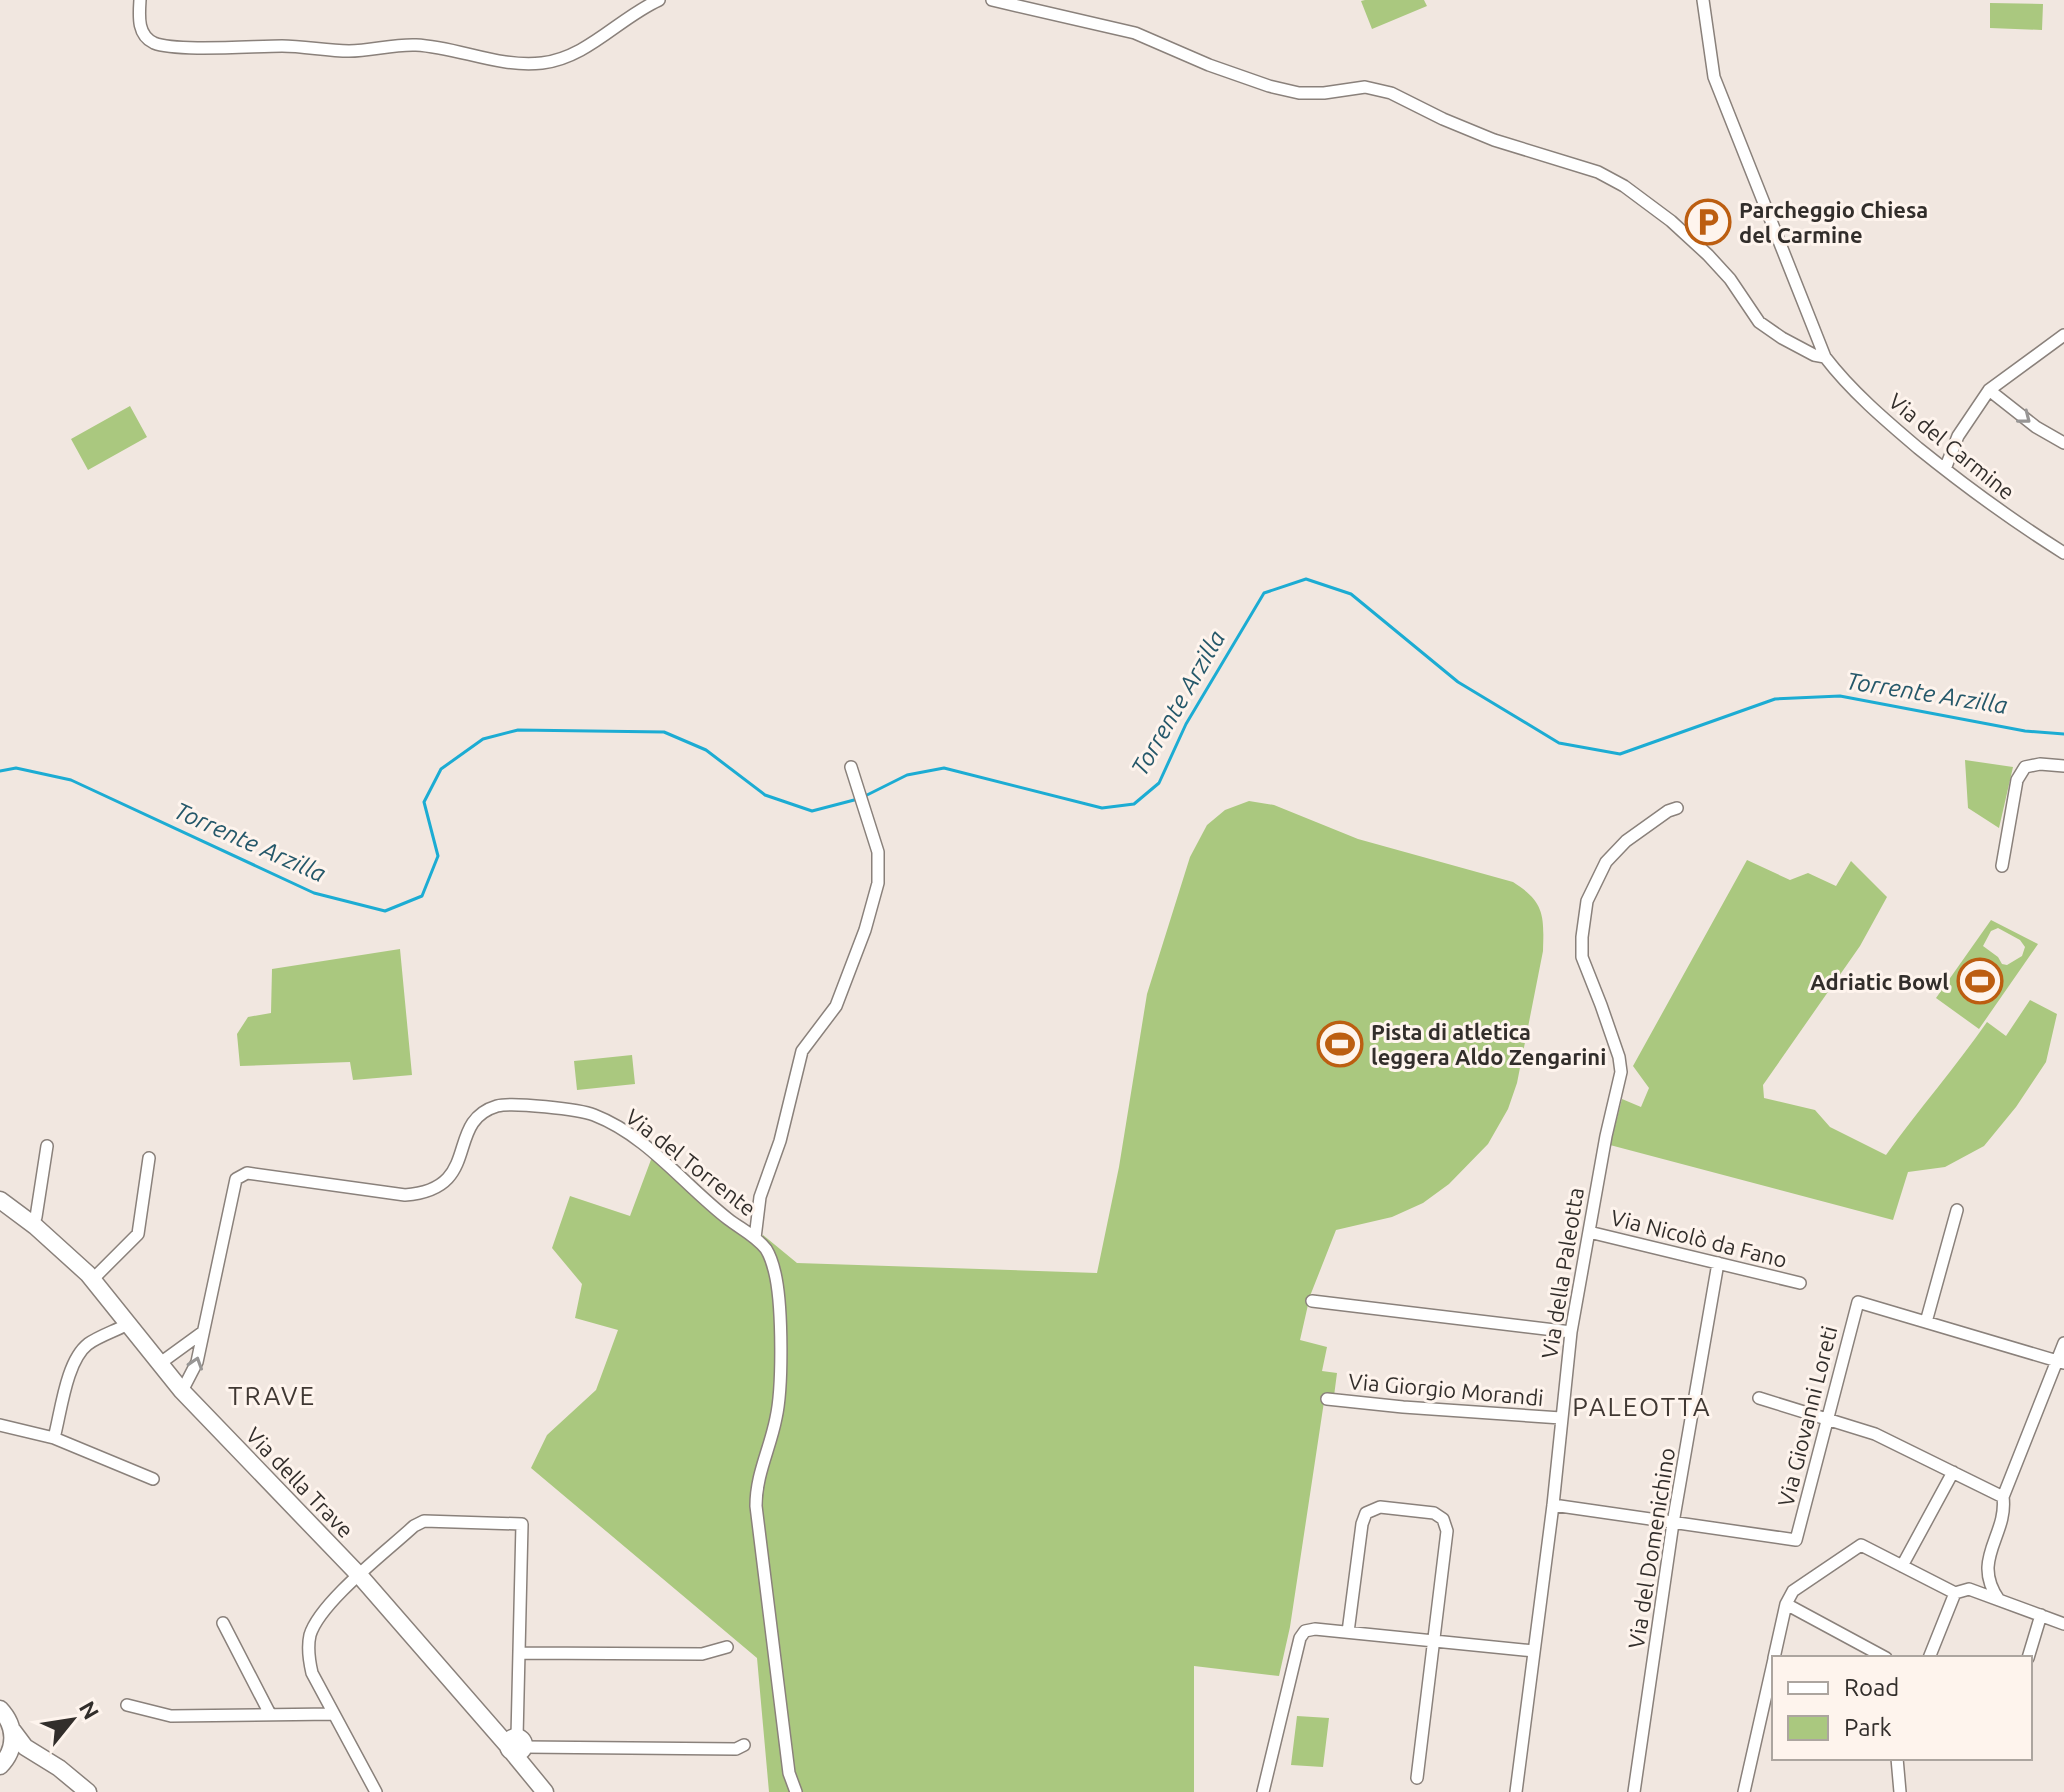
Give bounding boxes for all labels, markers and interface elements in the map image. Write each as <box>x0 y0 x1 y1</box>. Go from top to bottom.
place label: Parcheggio Chiesa del Carmine <box>1739 197 1928 247</box>
parking icon: Parcheggio Chiesa del Carmine <box>1684 198 1732 246</box>
street label: Via del Carmine <box>1884 388 2020 504</box>
one-way arrow <box>2016 409 2031 423</box>
water label: Torrente Arzilla <box>1126 626 1230 780</box>
water label: Torrente Arzilla <box>1844 667 2010 719</box>
water label: Torrente Arzilla <box>170 797 330 887</box>
sports icon: Adriatic Bowl <box>1956 957 2004 1005</box>
place label: Adriatic Bowl <box>1810 969 1949 994</box>
place label: Pista di atletica leggera Aldo Zengarini <box>1371 1019 1606 1069</box>
sports icon: Pista di atletica leggera Aldo Zengarini <box>1316 1020 1364 1068</box>
street label: Via del Torrente <box>621 1103 761 1221</box>
street label: Via della Paleotta <box>1536 1186 1588 1360</box>
street label: Via Nicolò da Fano <box>1608 1204 1790 1272</box>
street label: Via Giovanni Loreti <box>1772 1323 1842 1509</box>
one-way arrow <box>186 1357 202 1371</box>
street label: Via Giorgio Morandi <box>1347 1368 1545 1410</box>
district label: TRAVE <box>228 1381 316 1410</box>
district label: PALEOTTA <box>1572 1392 1712 1421</box>
street label: Via della Trave <box>241 1422 359 1542</box>
street label: Via del Domenichino <box>1623 1446 1679 1650</box>
legend <box>1772 1656 2032 1760</box>
text: Road <box>1844 1674 1899 1701</box>
north arrow <box>32 1680 112 1760</box>
text: N <box>75 1696 105 1723</box>
text: Park <box>1844 1714 1892 1741</box>

